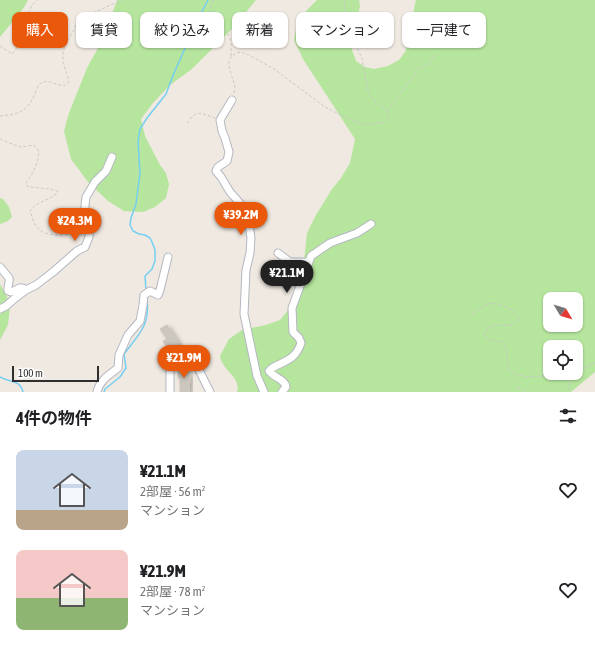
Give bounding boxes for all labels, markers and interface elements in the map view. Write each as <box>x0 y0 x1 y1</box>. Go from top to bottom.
chip: 購入 <box>12 12 68 48</box>
chip: 賃貸 <box>76 12 132 48</box>
chip: 絞り込み <box>140 12 224 48</box>
chip: 新着 <box>232 12 288 48</box>
chip: マンション <box>296 12 394 48</box>
chip: 一戸建て <box>402 12 486 48</box>
pin: ¥39.2M <box>208 202 274 236</box>
text: ¥39.2M <box>223 207 259 222</box>
pin: ¥24.3M <box>42 208 108 242</box>
text: ¥24.3M <box>57 213 93 228</box>
pin: ¥21.1M <box>254 260 320 294</box>
text: ¥21.1M <box>269 265 305 280</box>
north arrow <box>543 292 583 332</box>
map controls <box>543 292 583 380</box>
button: locate <box>543 340 583 380</box>
pin: ¥21.9M <box>151 345 217 379</box>
text: ¥21.9M <box>166 350 202 365</box>
scale bar <box>12 364 99 383</box>
text: 100 m <box>18 367 43 379</box>
icon: filters <box>557 405 579 427</box>
text: 4件の物件 <box>16 408 92 428</box>
text: ¥21.1M <box>140 461 186 481</box>
icon: home <box>48 466 96 514</box>
icon: heart <box>557 479 579 501</box>
text: 2部屋 · 56 m² <box>140 484 205 499</box>
text: マンション <box>140 503 205 518</box>
text: ¥21.9M <box>140 561 186 581</box>
icon: home <box>48 566 96 614</box>
icon: heart <box>557 579 579 601</box>
text: 2部屋 · 78 m² <box>140 584 205 599</box>
text: マンション <box>140 603 205 618</box>

